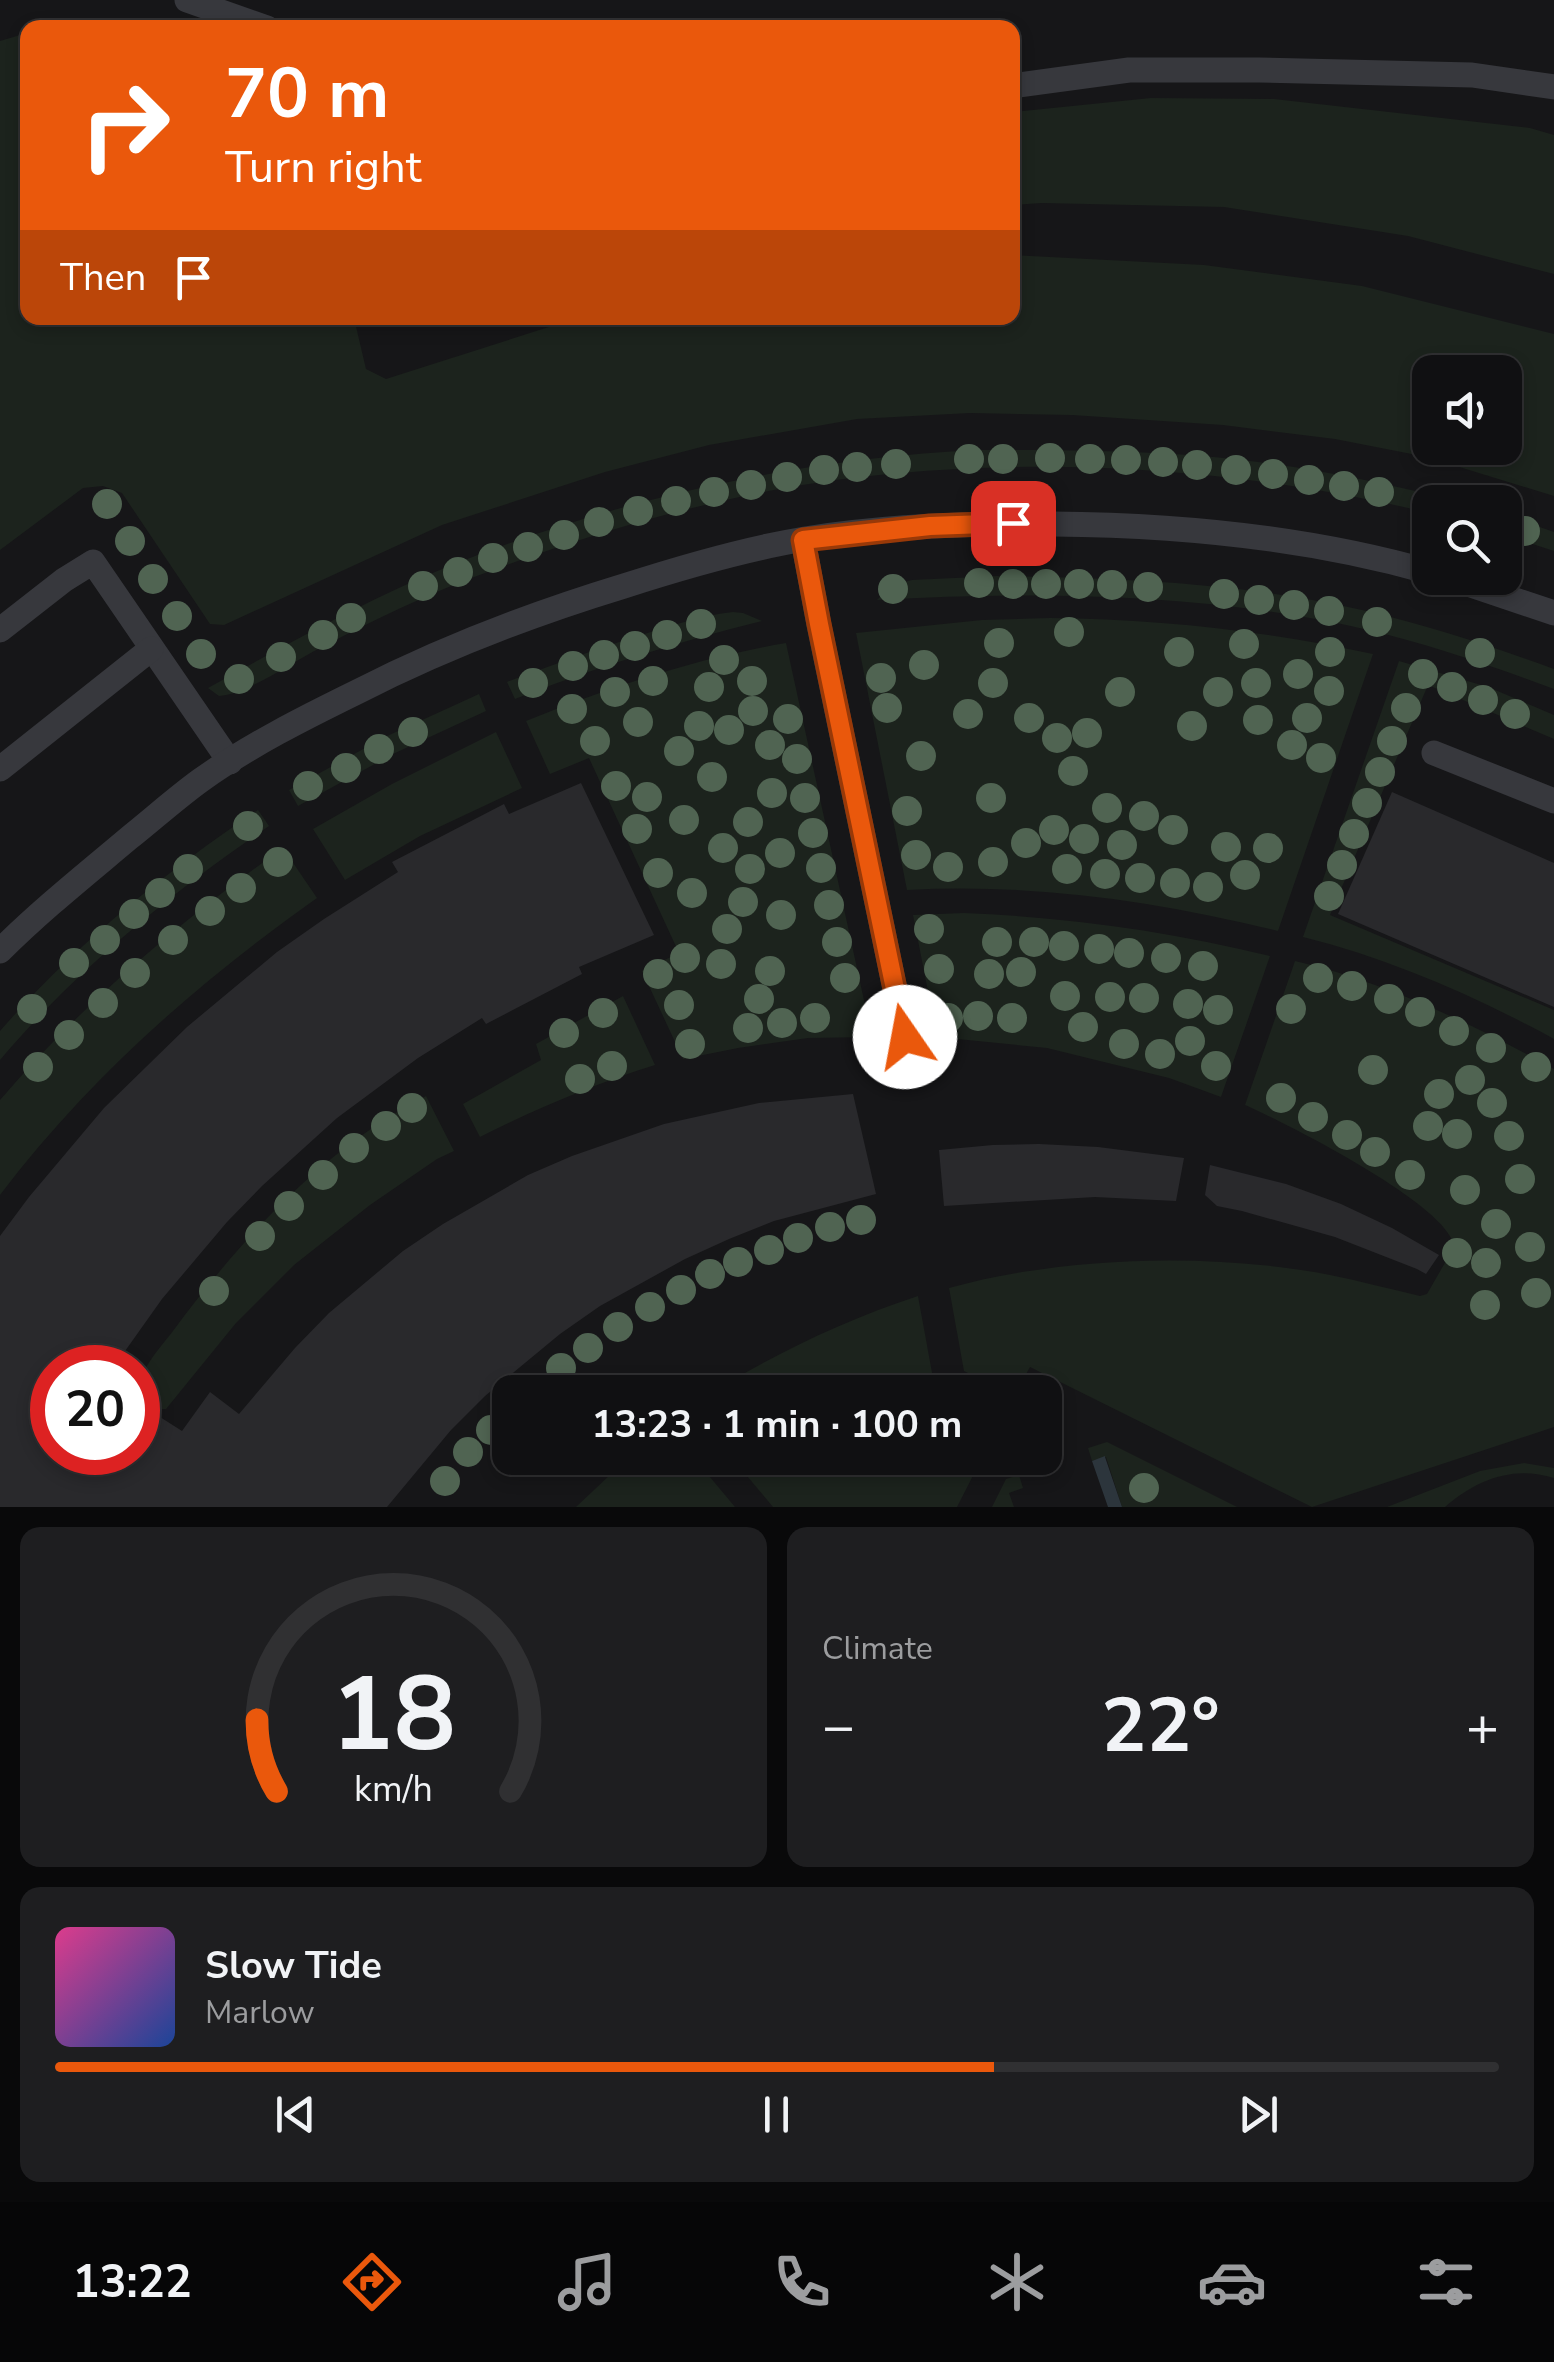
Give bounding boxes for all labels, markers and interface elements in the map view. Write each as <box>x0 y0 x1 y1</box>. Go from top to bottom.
text: 70 m <box>225 46 389 142</box>
icon: right <box>60 60 190 190</box>
text: Turn right <box>225 137 422 198</box>
icon: arrive <box>166 250 221 305</box>
text: Then <box>60 252 146 303</box>
map controls <box>1412 355 1522 595</box>
button: sound <box>1412 355 1522 465</box>
pin <box>971 481 1056 566</box>
button: search <box>1412 485 1522 595</box>
icon: arrive <box>986 496 1041 551</box>
position arrow <box>853 985 957 1089</box>
speed limit sign: 20 <box>30 1345 160 1475</box>
text: 13:23 · 1 min · 100 m <box>592 1399 962 1450</box>
text: Climate <box>822 1627 933 1670</box>
text: 18 <box>331 1644 456 1786</box>
text: 22° <box>1101 1675 1220 1777</box>
text: − <box>822 1689 855 1764</box>
text: + <box>1466 1689 1499 1764</box>
text: km/h <box>354 1765 433 1814</box>
text: Slow Tide <box>205 1940 382 1991</box>
text: Marlow <box>205 1991 315 2034</box>
icon: previous <box>268 2087 323 2142</box>
icon: pause <box>749 2087 804 2142</box>
icon: next <box>1231 2087 1286 2142</box>
icon: directions <box>337 2247 407 2317</box>
icon: music <box>552 2247 622 2317</box>
icon: phone <box>767 2247 837 2317</box>
icon: climate <box>982 2247 1052 2317</box>
icon: car <box>1197 2247 1267 2317</box>
icon: filters <box>1411 2247 1481 2317</box>
text: 13:22 <box>72 2252 192 2313</box>

